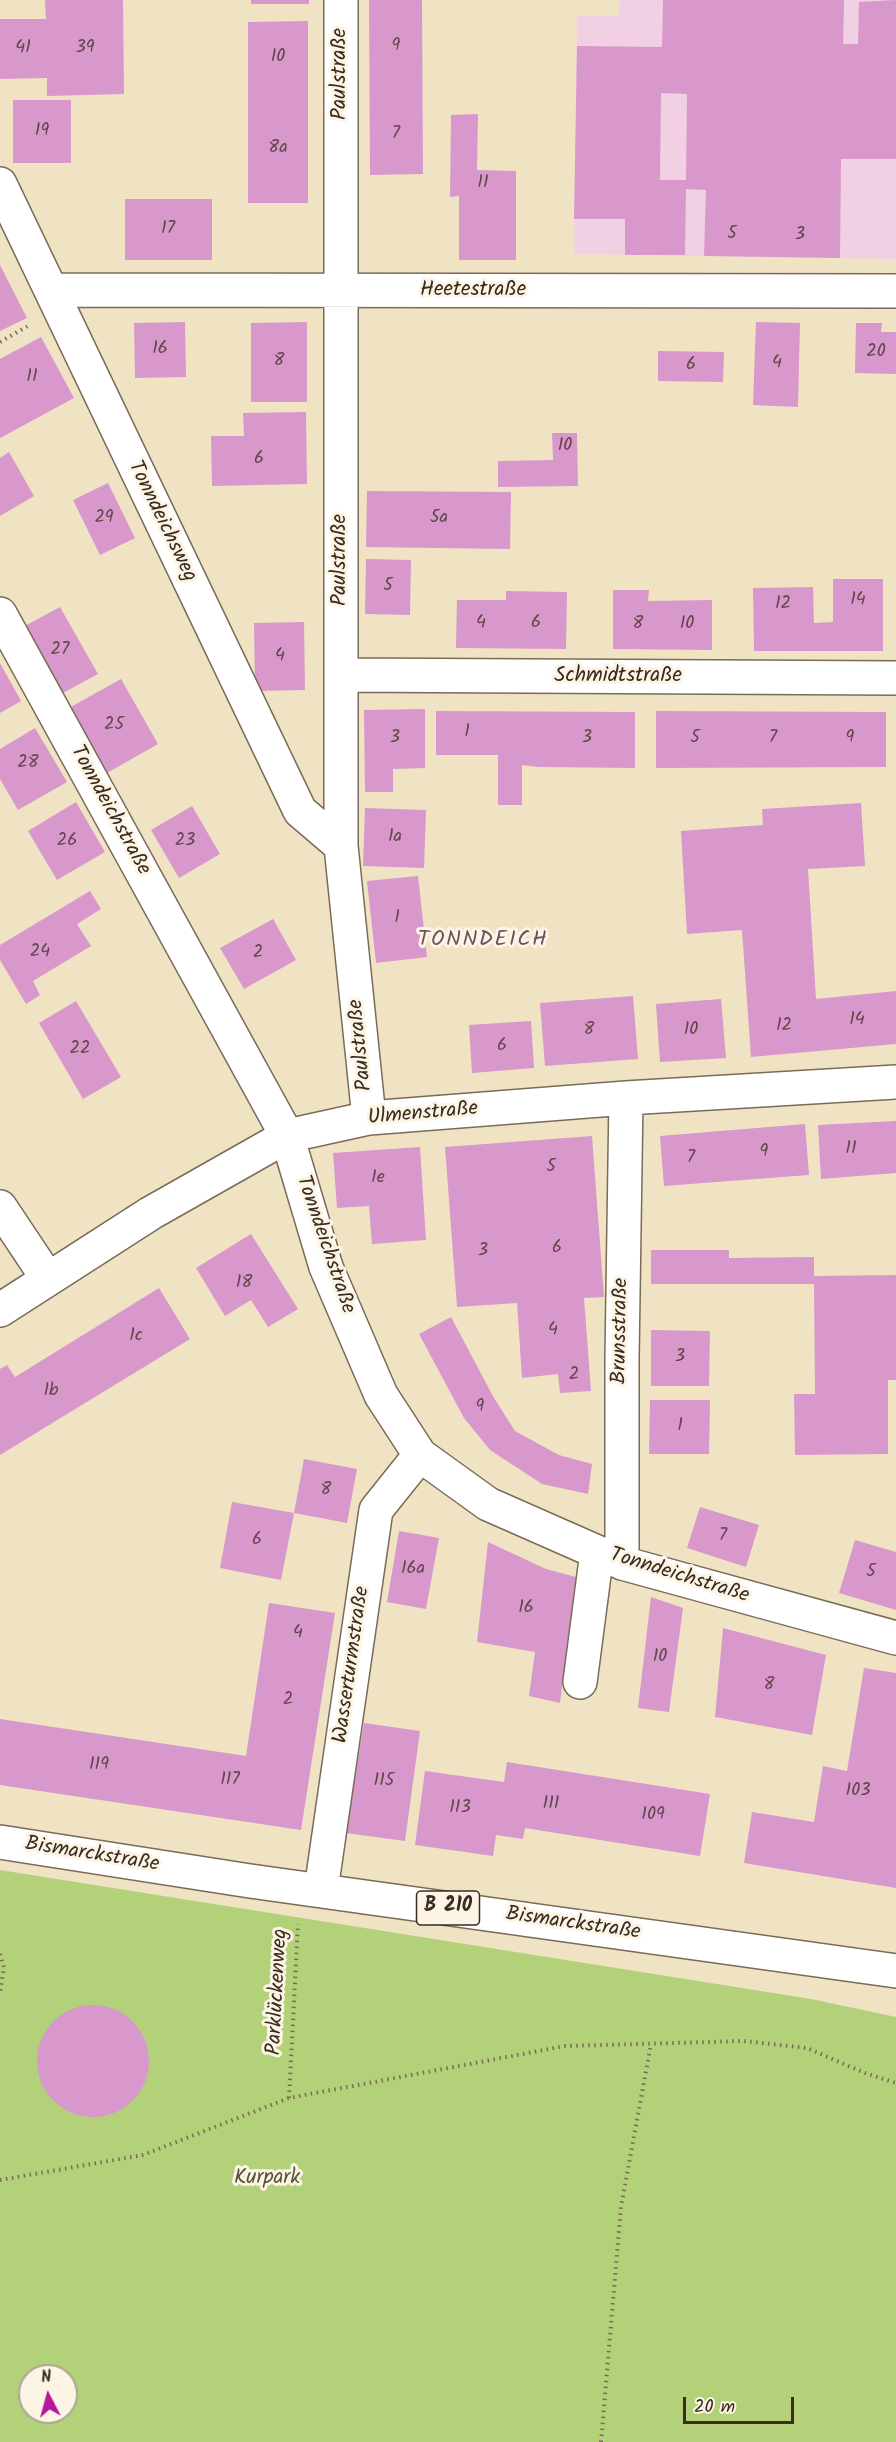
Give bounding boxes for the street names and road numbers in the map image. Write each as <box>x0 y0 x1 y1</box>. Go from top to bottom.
street label: Paulstraße <box>328 28 354 120</box>
street label: Heetestraße <box>420 278 526 304</box>
street label: Tonndeichsweg <box>121 458 201 586</box>
street label: Paulstraße <box>328 514 354 606</box>
street label: Schmidtstraße <box>554 664 682 690</box>
street label: Tonndeichstraße <box>63 742 155 880</box>
street label: Paulstraße <box>345 998 379 1092</box>
street label: Ulmenstraße <box>367 1098 479 1132</box>
street label: Tonndeichstraße <box>289 1173 359 1317</box>
street label: Brunsstraße <box>608 1278 636 1384</box>
street label: Tonndeichstraße <box>606 1544 752 1610</box>
street label: Wasserturmstraße <box>330 1585 376 1745</box>
street label: Bismarckstraße <box>23 1833 161 1879</box>
road number: B 210 <box>416 1891 480 1925</box>
street label: Bismarckstraße <box>504 1903 642 1947</box>
street label: Parklückenweg <box>263 1928 295 2056</box>

